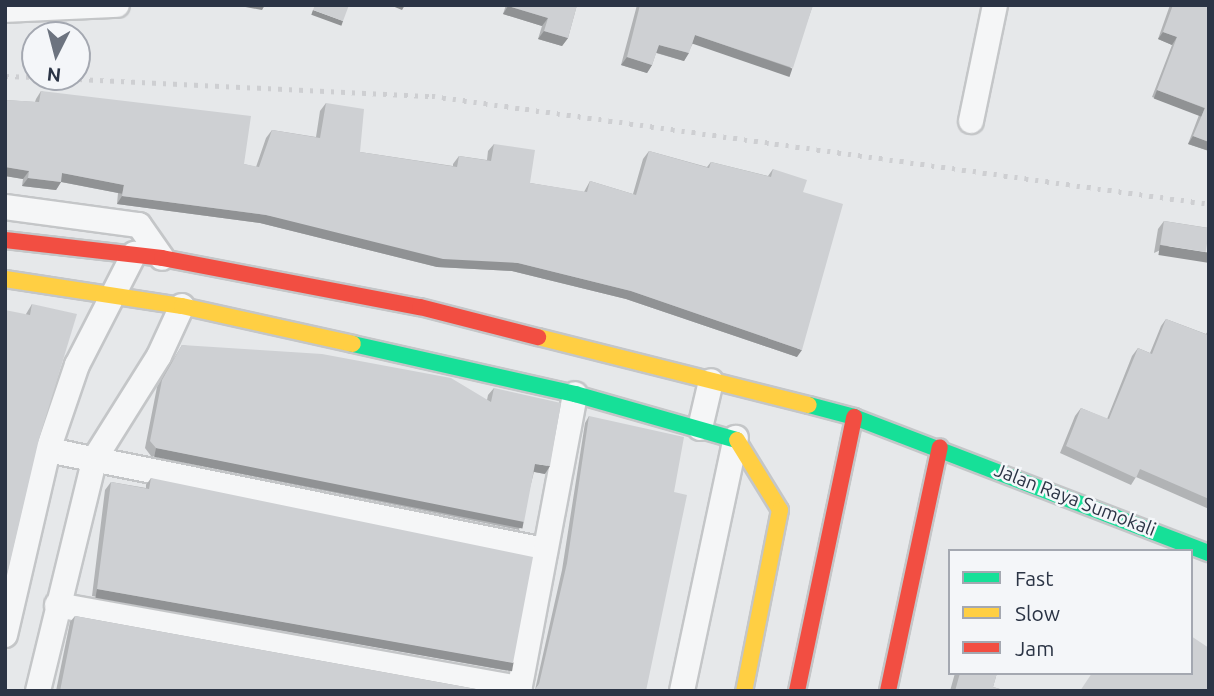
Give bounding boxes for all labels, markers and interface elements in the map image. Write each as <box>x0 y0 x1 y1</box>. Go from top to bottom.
north arrow <box>21 21 91 91</box>
text: N <box>46 63 62 87</box>
street label: Jalan Raya Sumokali <box>991 459 1159 541</box>
legend <box>948 549 1193 675</box>
text: Fast <box>1015 566 1053 590</box>
text: Slow <box>1015 601 1060 625</box>
text: Jam <box>1015 636 1054 660</box>

